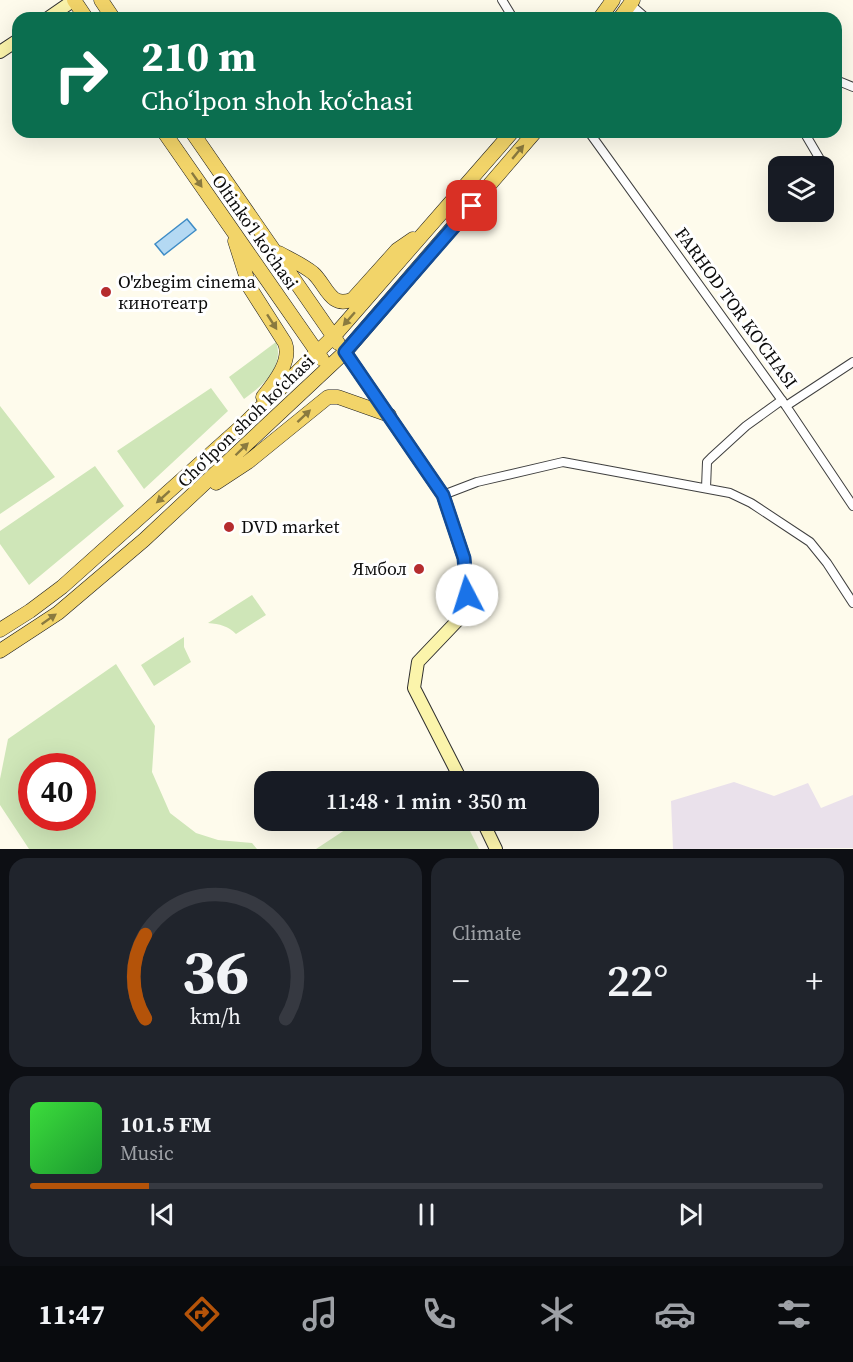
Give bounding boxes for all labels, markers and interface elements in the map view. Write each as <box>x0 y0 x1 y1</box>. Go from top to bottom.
text: 210 m <box>141 27 256 85</box>
icon: right <box>42 36 120 114</box>
text: Choʻlpon shoh koʻchasi <box>141 82 413 119</box>
one-way arrow <box>511 144 524 160</box>
map controls <box>768 156 834 222</box>
button: layers <box>768 156 834 222</box>
street label: Oltinkoʻl koʻchasi <box>206 169 304 294</box>
one-way arrow <box>191 172 202 188</box>
pin <box>446 180 497 231</box>
icon: arrive <box>455 189 488 222</box>
street label: FARHOD TOR KO'CHASI <box>669 222 803 393</box>
place label: O'zbegim cinema кинотеатр <box>118 269 257 315</box>
marker: O'zbegim cinema кинотеатр <box>99 285 113 299</box>
one-way arrow <box>343 311 356 326</box>
one-way arrow <box>266 314 277 330</box>
street label: Choʻlpon shoh koʻchasi <box>172 349 320 493</box>
one-way arrow <box>296 409 311 423</box>
one-way arrow <box>235 442 250 456</box>
one-way arrow <box>156 490 171 503</box>
place label: DVD market <box>241 514 339 539</box>
marker: DVD market <box>222 520 236 534</box>
place label: Ямбол <box>353 556 407 581</box>
marker: Ямбол <box>412 562 426 576</box>
position arrow <box>435 563 499 627</box>
one-way arrow <box>40 613 56 625</box>
speed limit sign: 40 <box>18 753 96 831</box>
text: 11:48 · 1 min · 350 m <box>326 786 527 816</box>
text: Climate <box>452 919 521 947</box>
text: 36 <box>182 928 249 1014</box>
text: 22° <box>607 949 668 1011</box>
text: − <box>452 958 470 1003</box>
text: + <box>806 958 823 1003</box>
text: km/h <box>190 1003 241 1032</box>
text: 101.5 FM <box>120 1109 211 1139</box>
text: Music <box>120 1139 174 1167</box>
icon: previous <box>146 1198 179 1231</box>
icon: pause <box>410 1198 443 1231</box>
icon: next <box>674 1198 707 1231</box>
icon: directions <box>181 1293 223 1335</box>
icon: music <box>299 1293 341 1335</box>
icon: phone <box>418 1293 460 1335</box>
icon: climate <box>536 1293 578 1335</box>
icon: car <box>654 1293 696 1335</box>
icon: filters <box>773 1293 815 1335</box>
text: 11:47 <box>38 1296 105 1333</box>

